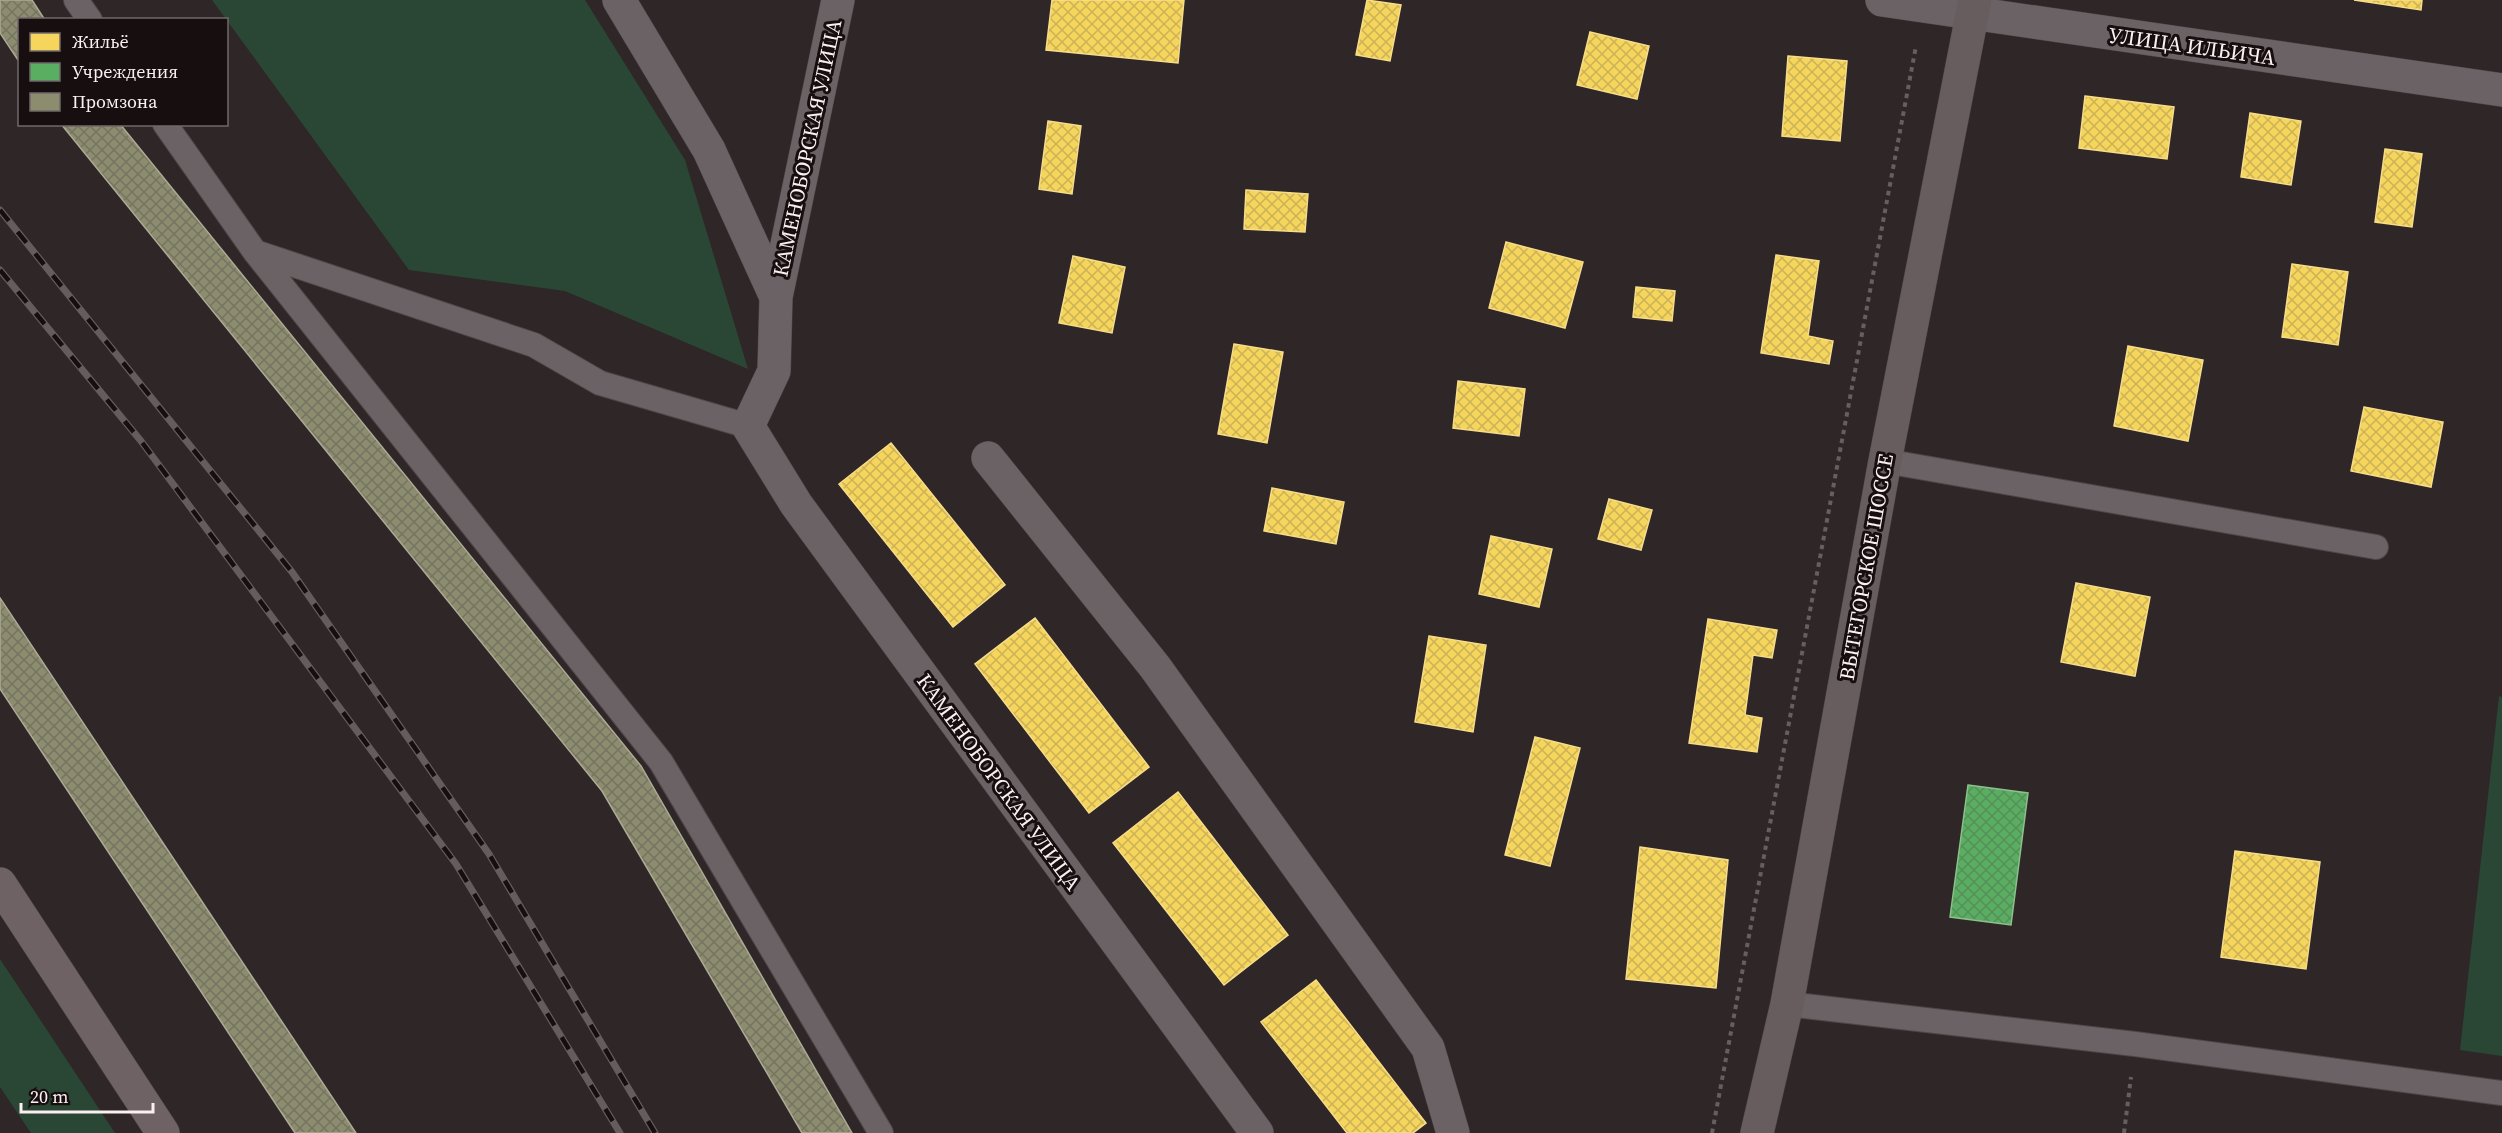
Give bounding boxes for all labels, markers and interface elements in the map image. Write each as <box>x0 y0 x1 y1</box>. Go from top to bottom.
street label: КАМЕНОБОРСКАЯ УЛИЦА <box>766 17 848 279</box>
legend <box>18 18 228 126</box>
street label: УЛИЦА ИЛЬИЧА <box>2107 20 2277 72</box>
text: Жильё <box>72 29 129 54</box>
text: Учреждения <box>72 59 178 84</box>
text: Промзона <box>72 89 158 114</box>
street label: ВЫТЕГОРСКОЕ ШОССЕ <box>1832 452 1900 682</box>
street label: КАМЕНОБОРСКАЯ УЛИЦА <box>910 668 1088 897</box>
scale bar <box>21 1076 153 1114</box>
text: 20 m <box>30 1084 68 1109</box>

